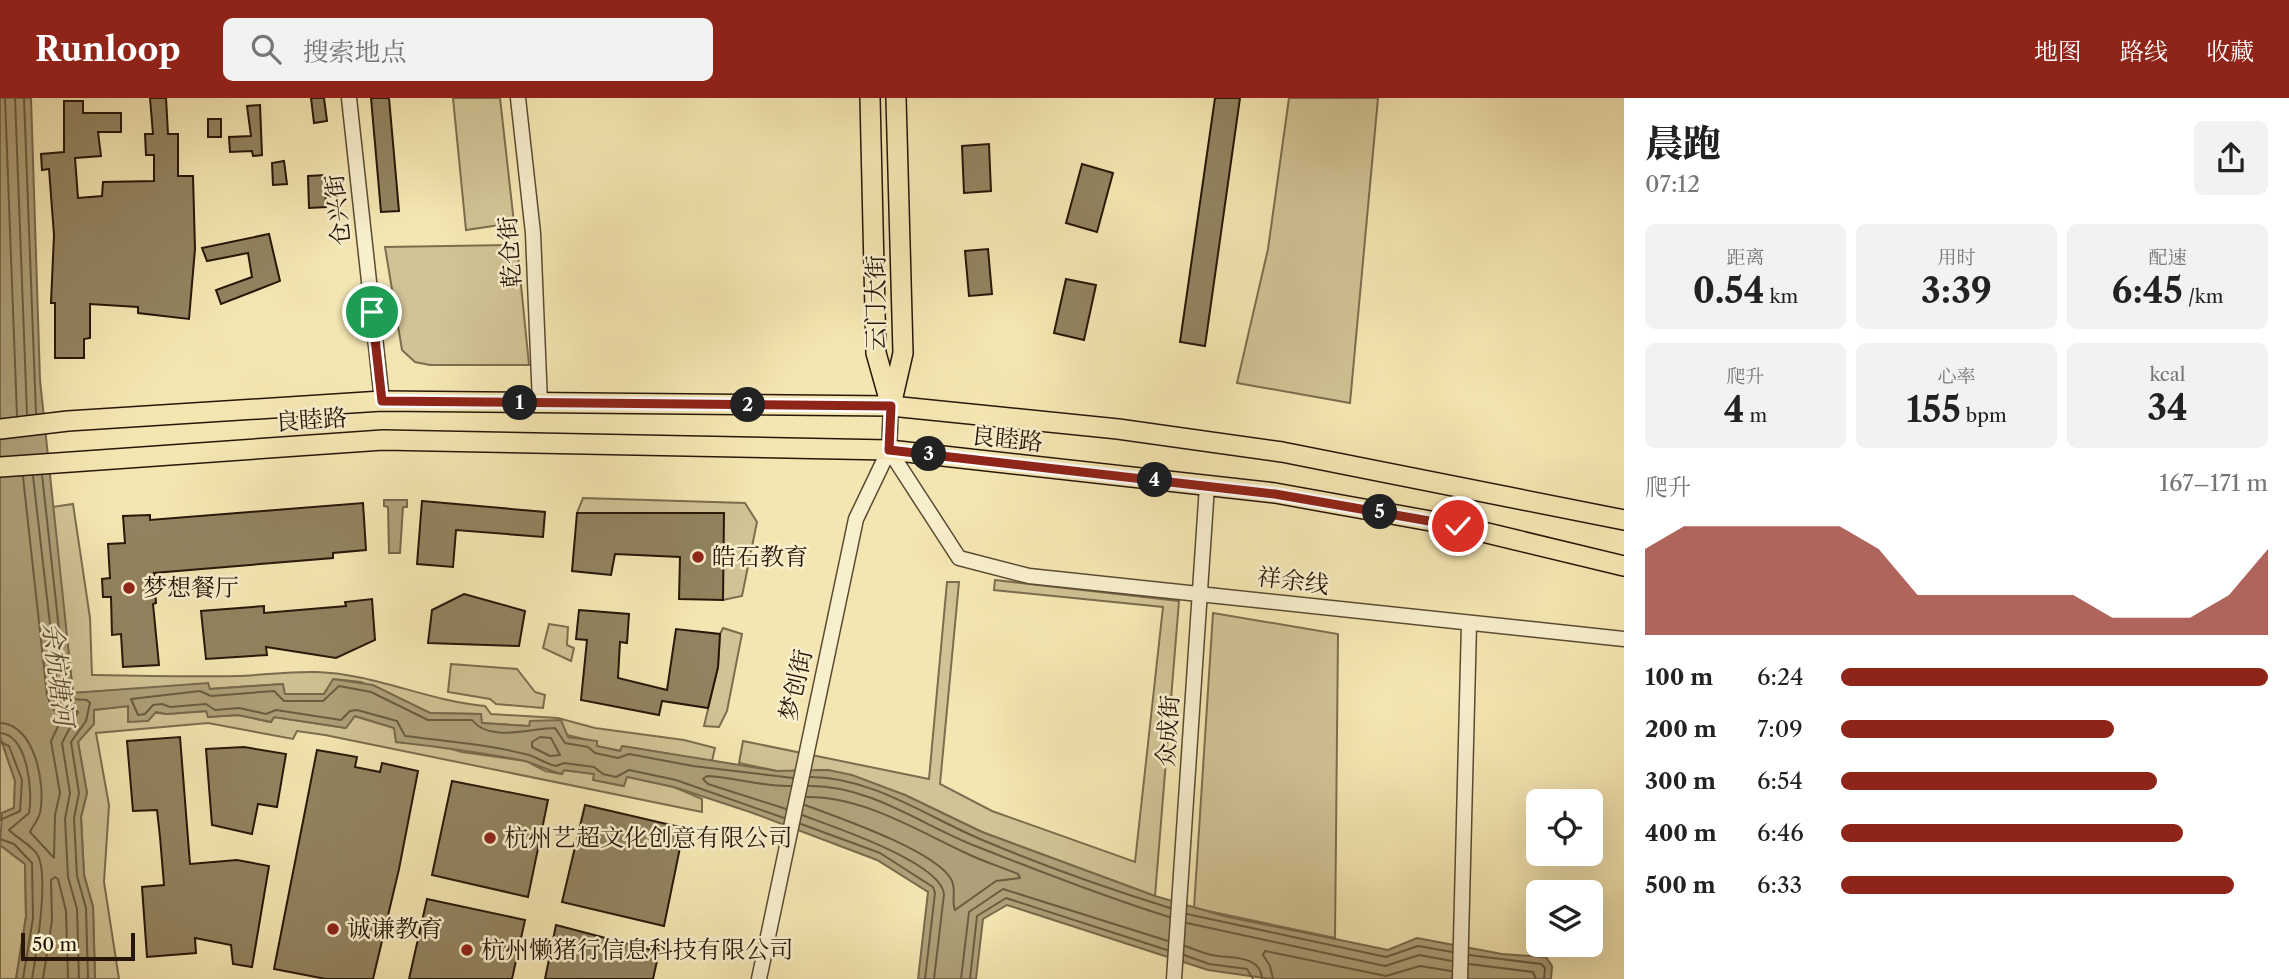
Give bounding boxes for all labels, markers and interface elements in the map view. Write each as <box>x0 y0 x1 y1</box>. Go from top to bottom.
search box <box>223 18 713 81</box>
text: Runloop <box>35 29 181 70</box>
icon: search <box>247 30 285 68</box>
text: 搜索地点 <box>303 36 407 68</box>
text: 地图 <box>2034 37 2082 66</box>
text: 路线 <box>2120 37 2168 66</box>
text: 收藏 <box>2206 37 2254 66</box>
text: 晨跑 <box>1645 120 1721 167</box>
button: share <box>2194 121 2268 195</box>
text: 07:12 <box>1645 170 1700 198</box>
street label: 仓兴街 <box>319 173 356 247</box>
street label: 乾仓街 <box>493 215 526 289</box>
text: 距离 <box>1726 246 1765 269</box>
text: 用时 <box>1937 246 1976 269</box>
text: 配速 <box>2148 246 2187 269</box>
street label: 云门大街 <box>861 255 890 351</box>
text: 0.54 <box>1693 269 1764 312</box>
text: 3:39 <box>1921 269 1992 312</box>
text: 6:45 <box>2112 269 2183 312</box>
pin <box>342 282 402 342</box>
text: km <box>1764 285 1798 308</box>
text: /km <box>2183 285 2223 308</box>
icon: arrive <box>353 293 391 331</box>
text: kcal <box>2150 363 2185 386</box>
text: 爬升 <box>1726 365 1765 388</box>
text: 心率 <box>1937 365 1976 388</box>
pin: 1 <box>503 386 538 420</box>
text: 34 <box>2147 386 2188 429</box>
pin: 2 <box>730 388 766 422</box>
text: 4 <box>1724 388 1744 431</box>
text: 155 <box>1906 388 1961 431</box>
text: 1 <box>515 391 524 414</box>
text: 2 <box>742 393 753 416</box>
street label: 良睦路 <box>274 403 348 436</box>
text: m <box>1744 404 1767 427</box>
text: bpm <box>1961 404 2007 427</box>
street label: 良睦路 <box>970 420 1044 457</box>
pin: 3 <box>912 436 946 472</box>
text: 3 <box>923 442 934 465</box>
pin: 4 <box>1138 462 1172 498</box>
text: 4 <box>1149 468 1160 491</box>
text: 167–171 m <box>2159 469 2268 497</box>
text: 爬升 <box>1645 473 1691 501</box>
pin: 5 <box>1362 494 1398 530</box>
pin <box>1428 496 1488 556</box>
text: 5 <box>1374 500 1385 523</box>
icon: check <box>1439 507 1477 545</box>
place label: 皓石教育 <box>712 542 808 571</box>
marker: 皓石教育 <box>690 549 706 565</box>
street label: 祥余线 <box>1256 562 1331 599</box>
place label: 梦想餐厅 <box>143 573 239 602</box>
marker: 梦想餐厅 <box>121 580 137 596</box>
water label: 余杭塘河 <box>36 620 81 732</box>
street label: 梦创街 <box>773 647 818 723</box>
text: 100 m <box>1645 663 1713 691</box>
text: 6:24 <box>1757 663 1803 691</box>
street label: 众成街 <box>1151 694 1184 768</box>
text: 200 m <box>1645 715 1717 743</box>
text: 7:09 <box>1757 715 1803 743</box>
text: 300 m <box>1645 767 1716 795</box>
text: 6:54 <box>1757 767 1803 795</box>
map controls <box>1526 789 1603 957</box>
button: locate <box>1526 789 1603 866</box>
text: 400 m <box>1645 819 1717 847</box>
text: 6:46 <box>1757 819 1804 847</box>
place label: 杭州艺超文化创意有限公司 <box>504 823 792 852</box>
marker: 杭州艺超文化创意有限公司 <box>482 830 498 846</box>
text: 500 m <box>1645 871 1716 899</box>
text: 6:33 <box>1757 871 1802 899</box>
button: layers <box>1526 880 1603 957</box>
place label: 诚谦教育 <box>347 914 443 943</box>
marker: 诚谦教育 <box>325 921 341 937</box>
scale bar <box>21 930 135 962</box>
text: 50 m <box>32 933 77 956</box>
place label: 杭州懒猪行信息科技有限公司 <box>481 935 793 964</box>
marker: 杭州懒猪行信息科技有限公司 <box>459 942 475 958</box>

